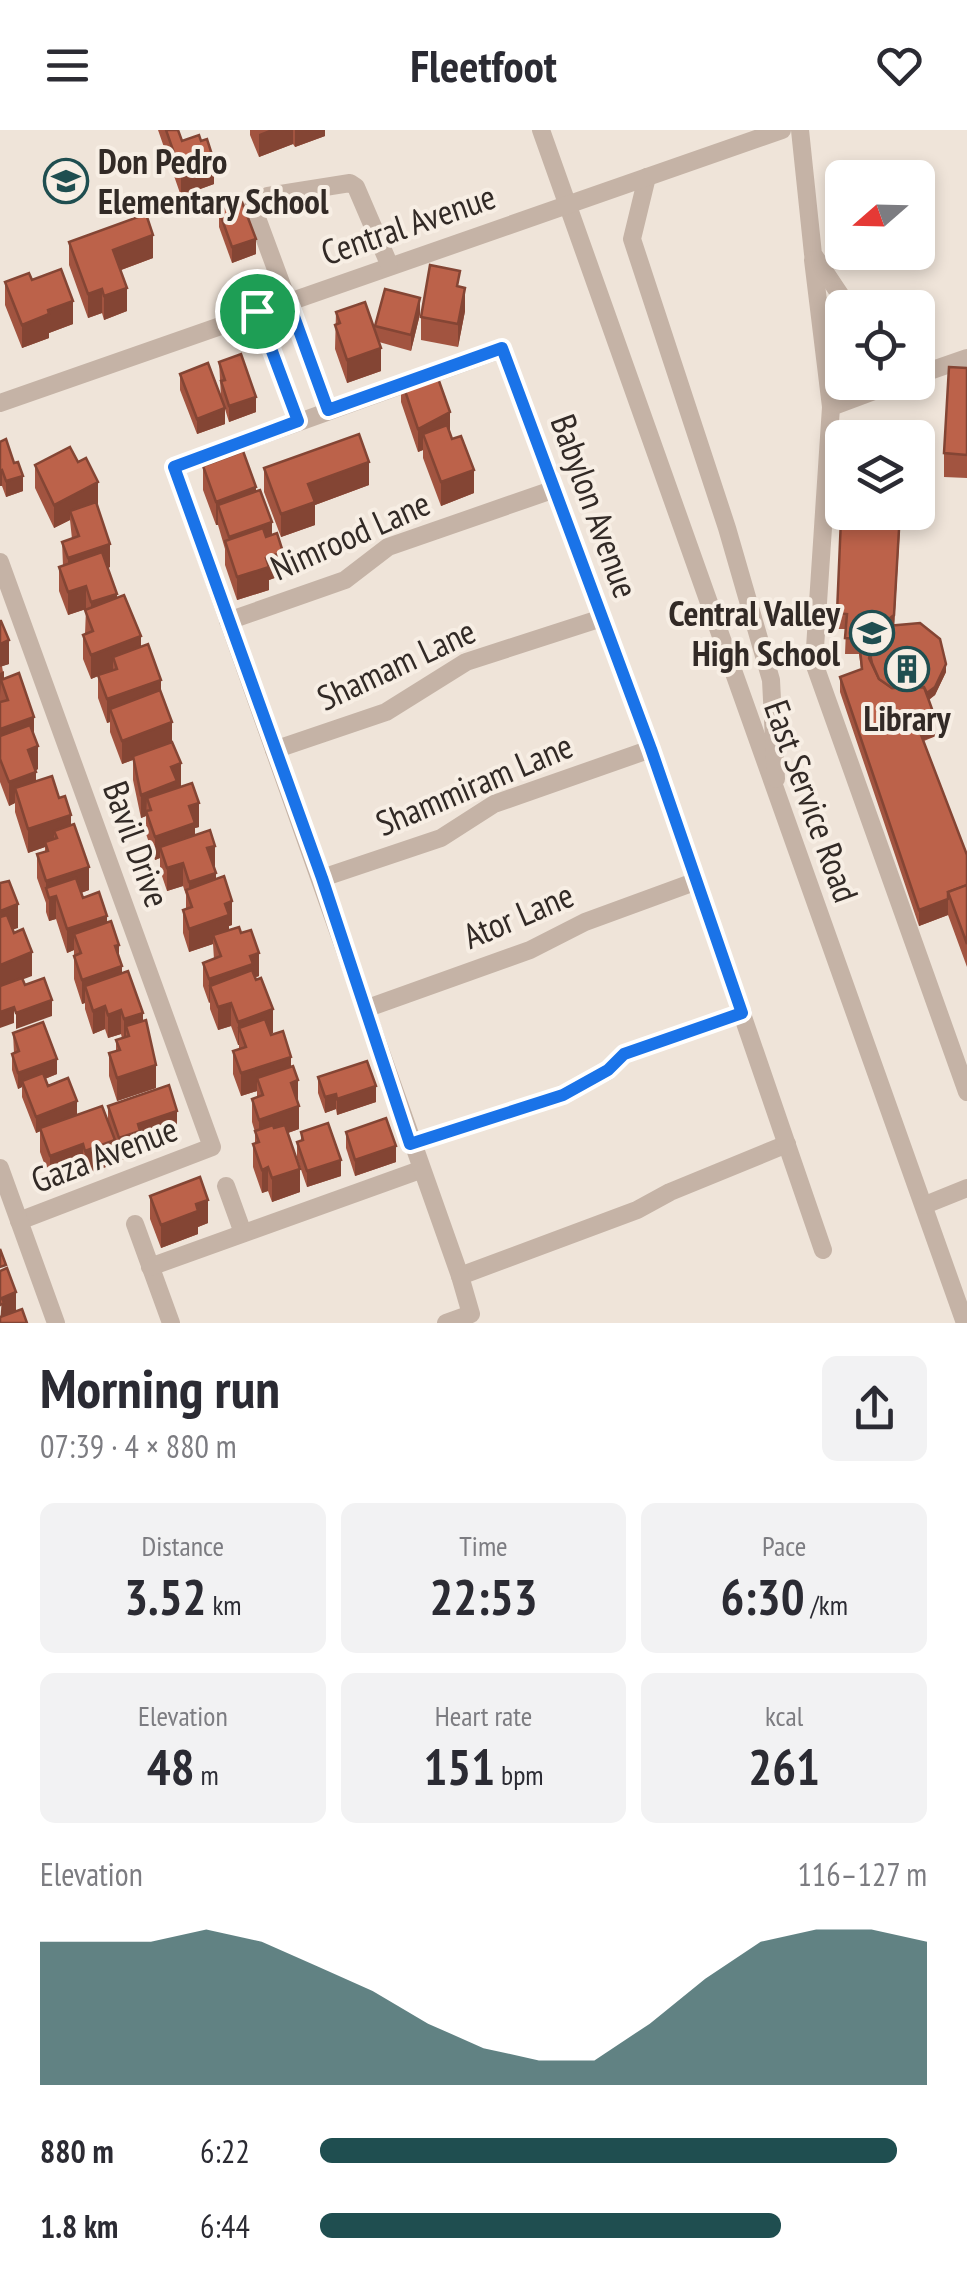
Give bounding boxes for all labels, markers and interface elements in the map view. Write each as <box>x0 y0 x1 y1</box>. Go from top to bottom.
text: Fleetfoot <box>410 36 557 94</box>
icon: menu <box>40 38 95 93</box>
icon: heart <box>872 38 927 93</box>
place label: Don Pedro Elementary School <box>98 138 329 224</box>
school or university icon: Don Pedro Elementary School <box>43 158 89 204</box>
north arrow <box>825 160 935 270</box>
map controls <box>825 160 935 530</box>
street label: Central Avenue <box>315 173 501 275</box>
pin <box>215 269 300 354</box>
icon: arrive <box>230 284 285 339</box>
button: locate <box>825 290 935 400</box>
street label: Babylon Avenue <box>541 408 649 604</box>
button: layers <box>825 420 935 530</box>
street label: Nimrood Lane <box>263 480 437 590</box>
place label: Central Valley High School <box>669 590 841 676</box>
street label: Shamam Lane <box>310 607 482 721</box>
school or university icon: Central Valley High School <box>849 610 895 656</box>
building icon: Library <box>884 646 930 692</box>
street label: East Service Road <box>754 694 870 908</box>
place label: Library <box>863 695 952 741</box>
street label: Shammiram Lane <box>369 722 579 846</box>
street label: Bavil Drive <box>93 775 181 913</box>
street label: Ator Lane <box>456 871 580 959</box>
street label: Gaza Avenue <box>24 1105 184 1203</box>
text: Morning run <box>40 1352 280 1423</box>
button: share <box>822 1356 927 1461</box>
text: 07:39 · 4 × 880 m <box>40 1425 237 1467</box>
text: Distance <box>142 1527 224 1564</box>
text: Time <box>459 1527 508 1564</box>
text: Pace <box>762 1527 806 1564</box>
text: 3.52 <box>124 1564 206 1629</box>
text: 22:53 <box>429 1564 538 1629</box>
text: 6:30 <box>720 1564 805 1629</box>
text: km <box>206 1586 242 1623</box>
text: /km <box>805 1586 848 1623</box>
text: Elevation <box>138 1697 228 1734</box>
text: Heart rate <box>435 1697 532 1734</box>
text: kcal <box>765 1697 803 1734</box>
text: 48 <box>147 1734 195 1799</box>
text: 151 <box>423 1734 495 1799</box>
text: 261 <box>748 1734 820 1799</box>
text: m <box>195 1756 219 1793</box>
text: bpm <box>495 1756 544 1793</box>
text: Elevation <box>40 1853 143 1895</box>
text: 116–127 m <box>797 1853 927 1895</box>
text: 880 m <box>40 2130 114 2172</box>
text: 6:22 <box>200 2130 250 2172</box>
text: 1.8 km <box>40 2205 118 2247</box>
text: 6:44 <box>200 2205 250 2247</box>

